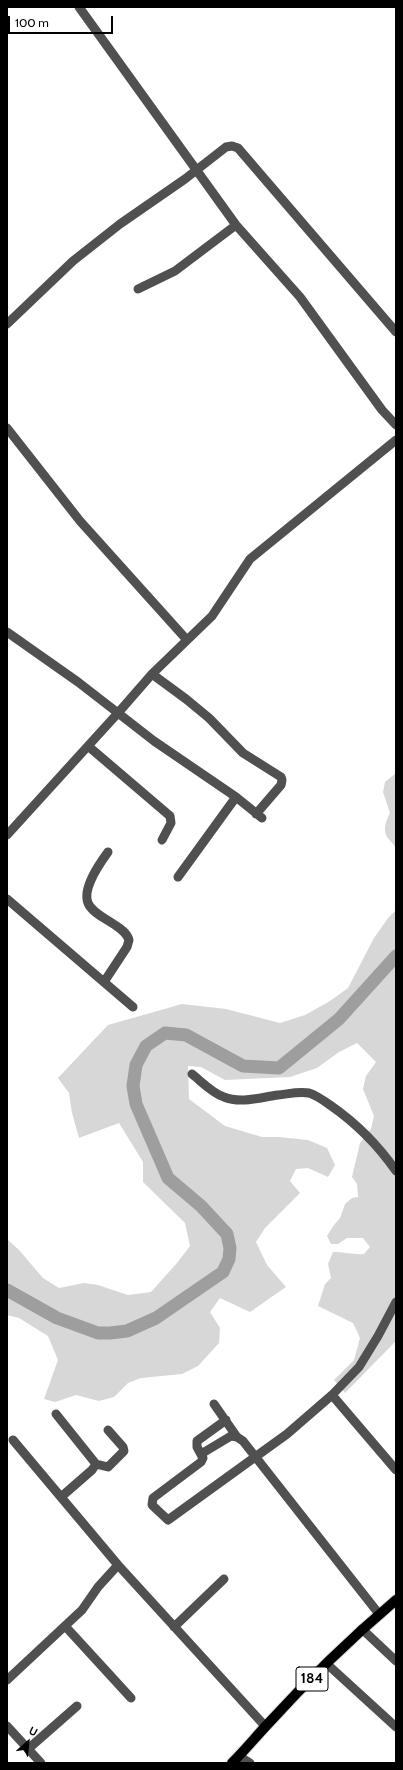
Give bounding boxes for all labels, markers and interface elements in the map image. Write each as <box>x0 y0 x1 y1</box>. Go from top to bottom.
scale bar <box>10 8 115 34</box>
text: 100 m <box>15 15 49 30</box>
road number: 184 <box>296 1667 328 1691</box>
north arrow <box>8 1722 48 1762</box>
text: U <box>27 1723 40 1739</box>

